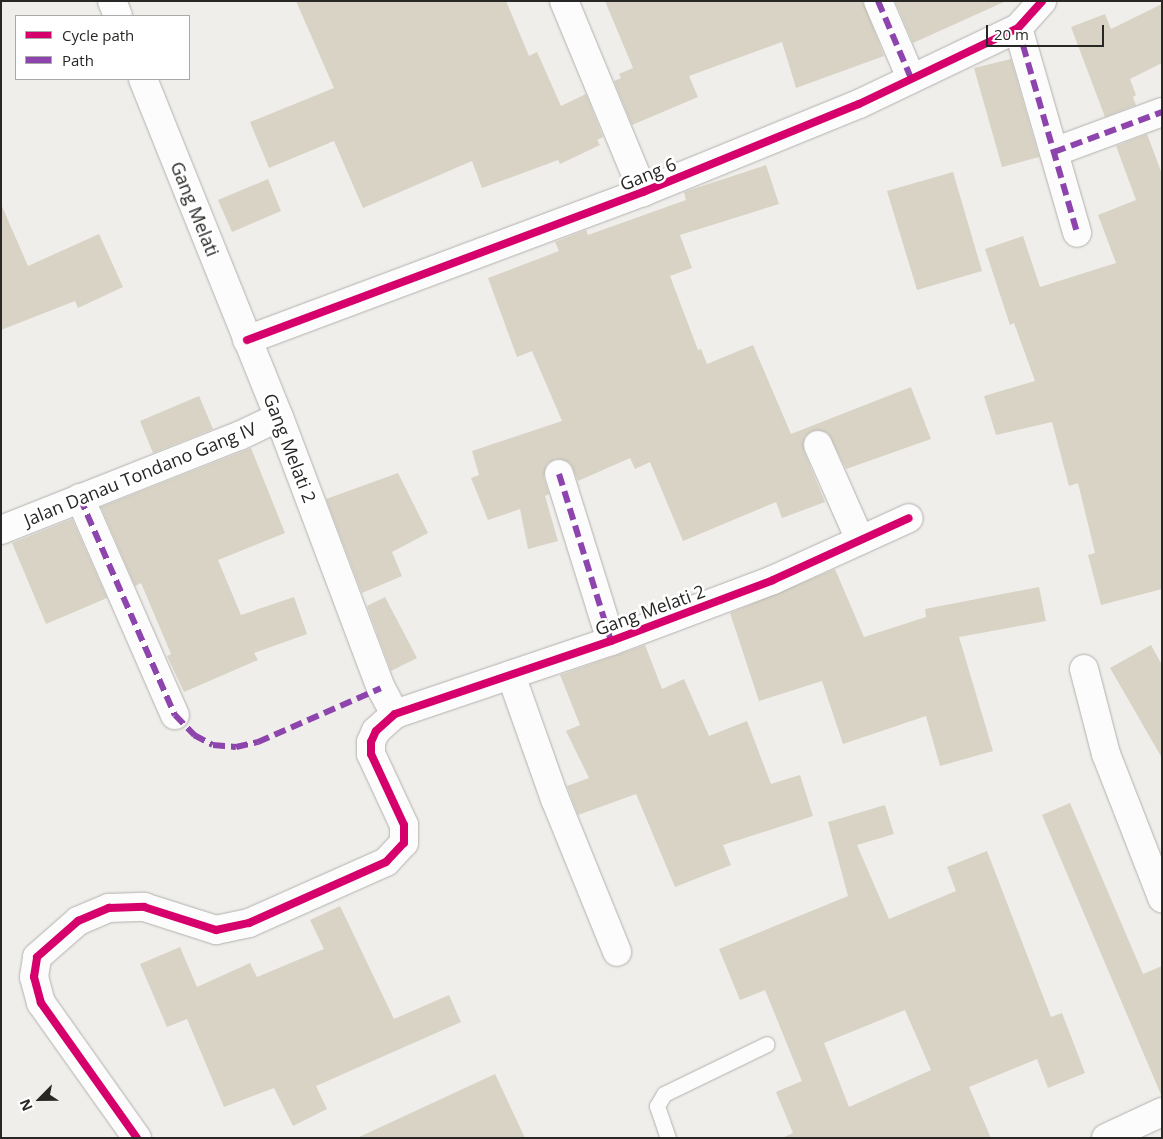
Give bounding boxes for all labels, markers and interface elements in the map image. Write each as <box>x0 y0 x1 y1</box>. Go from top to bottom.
legend <box>15 15 190 80</box>
scale bar <box>988 15 1106 47</box>
text: 20 m <box>994 24 1029 44</box>
text: Cycle path <box>62 25 134 45</box>
text: Path <box>62 50 94 70</box>
street label: Gang 6 <box>617 153 679 195</box>
street label: Gang Melati <box>166 158 224 260</box>
street label: Gang Melati 2 <box>259 390 321 506</box>
street label: Jalan Danau Tondano Gang IV <box>21 417 259 531</box>
street label: Gang Melati 2 <box>592 580 708 640</box>
north arrow <box>15 1074 65 1124</box>
text: N <box>15 1096 37 1114</box>

